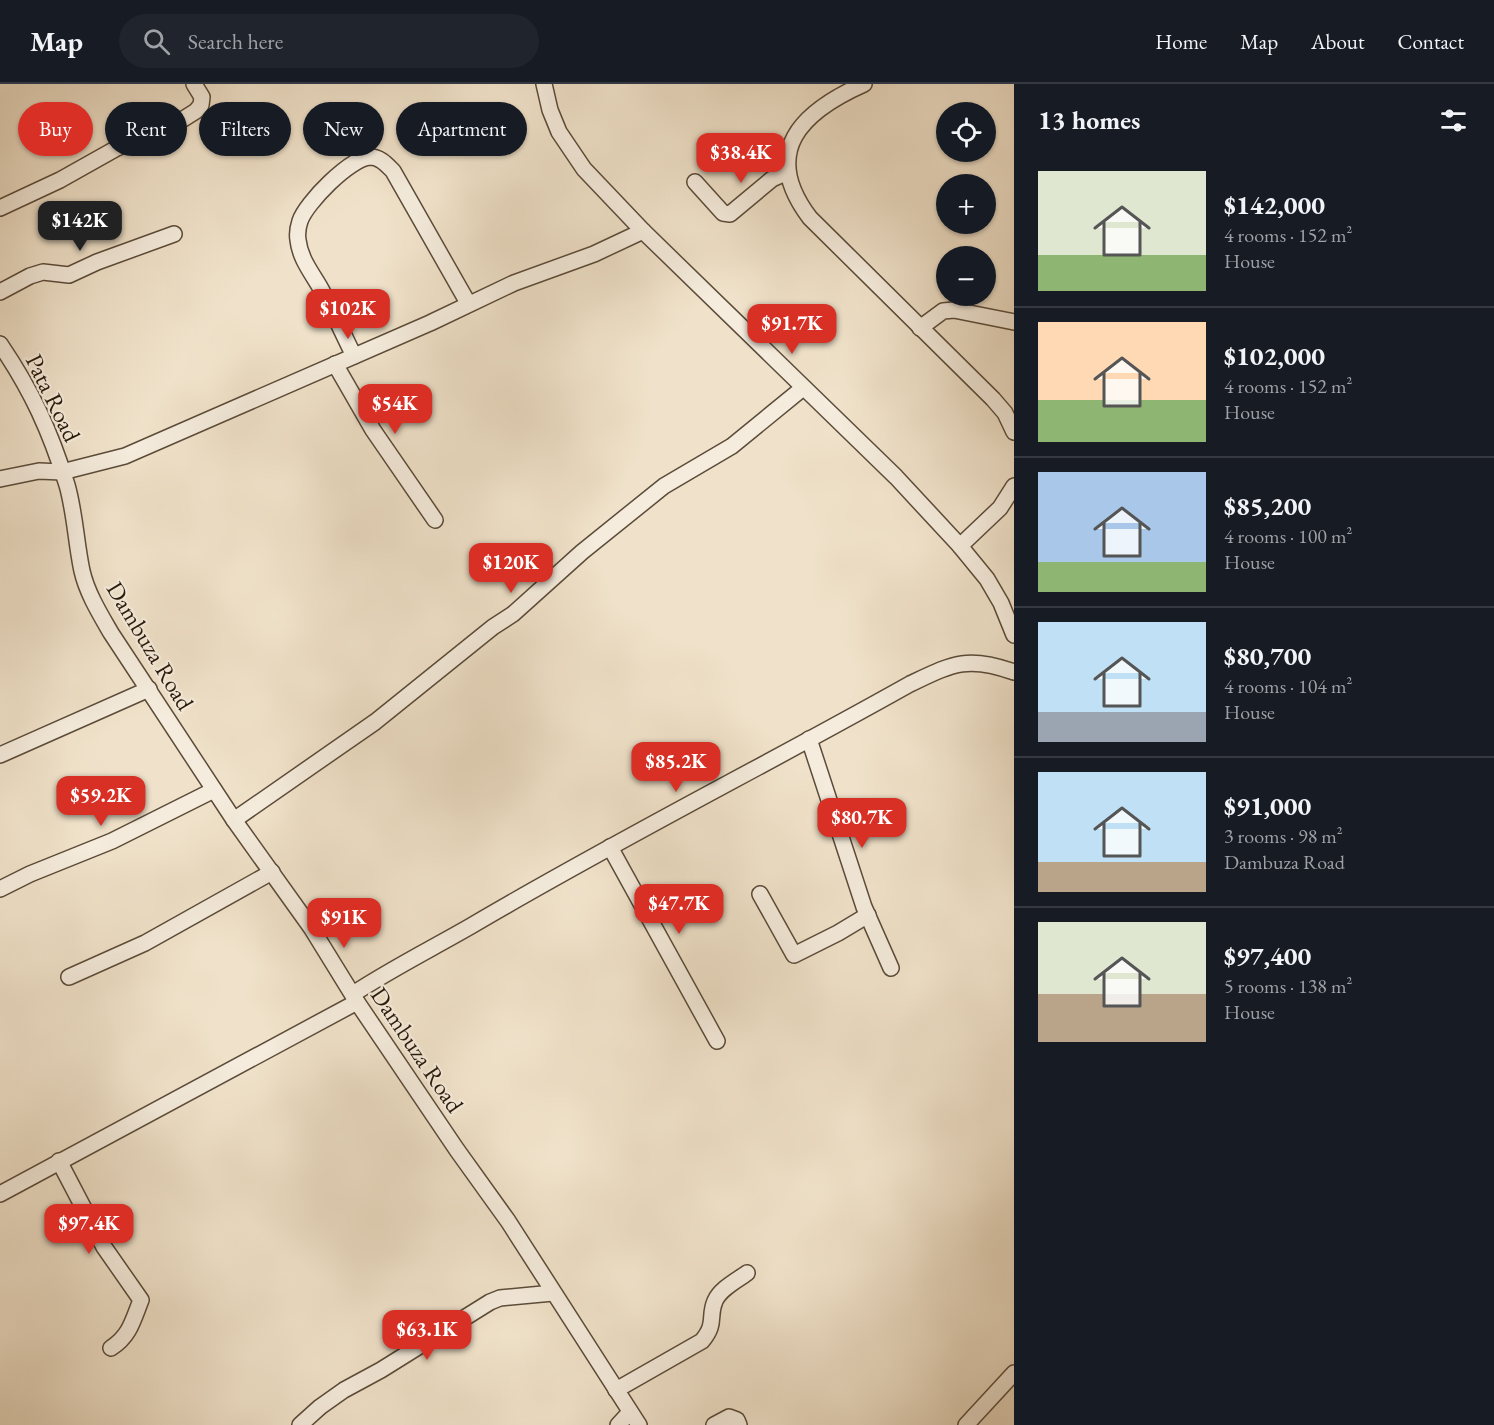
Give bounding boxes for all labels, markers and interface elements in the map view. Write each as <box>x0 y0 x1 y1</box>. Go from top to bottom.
search box <box>119 14 539 68</box>
text: Map <box>30 23 83 59</box>
icon: search <box>140 25 173 58</box>
text: Search here <box>188 27 283 56</box>
text: Home <box>1155 28 1207 55</box>
text: Map <box>1240 28 1278 55</box>
text: About <box>1311 28 1364 55</box>
text: Contact <box>1397 28 1464 55</box>
chip: Buy <box>18 102 93 156</box>
chip: Rent <box>105 102 187 156</box>
chip: Filters <box>199 102 291 156</box>
chip: New <box>303 102 384 156</box>
chip: Apartment <box>396 102 527 156</box>
map controls <box>936 102 996 306</box>
button: locate <box>936 102 996 162</box>
text: 13 homes <box>1038 103 1140 137</box>
icon: filters <box>1437 104 1470 137</box>
pin: $38.4K <box>692 133 790 184</box>
text: $38.4K <box>710 139 772 165</box>
button: + <box>936 174 996 234</box>
text: $142,000 <box>1224 188 1325 222</box>
icon: home <box>1086 195 1158 267</box>
pin: $142K <box>38 201 122 252</box>
text: $142K <box>52 207 108 233</box>
text: 4 rooms · 152 m² <box>1224 222 1352 248</box>
button: − <box>936 246 996 306</box>
text: House <box>1224 248 1275 274</box>
pin: $102K <box>306 289 390 340</box>
text: $102K <box>320 295 376 321</box>
pin: $91.7K <box>743 304 841 355</box>
text: $91.7K <box>761 310 823 336</box>
text: $102,000 <box>1224 339 1325 373</box>
icon: home <box>1086 346 1158 418</box>
street label: Pata Road <box>19 349 88 447</box>
text: 4 rooms · 152 m² <box>1224 373 1352 399</box>
pin: $54K <box>359 384 431 435</box>
text: $54K <box>372 390 418 416</box>
text: House <box>1224 399 1275 425</box>
text: $85,200 <box>1224 489 1311 523</box>
icon: home <box>1086 496 1158 568</box>
text: 4 rooms · 100 m² <box>1224 523 1352 549</box>
pin: $120K <box>469 543 553 594</box>
text: $120K <box>483 549 539 575</box>
text: House <box>1224 549 1275 575</box>
street label: Dambuza Road <box>100 576 201 717</box>
text: $80,700 <box>1224 639 1311 673</box>
icon: home <box>1086 646 1158 718</box>
text: 4 rooms · 104 m² <box>1224 673 1352 699</box>
text: House <box>1224 699 1275 725</box>
pin: $85.2K <box>627 742 725 793</box>
text: $85.2K <box>645 748 707 774</box>
pin: $59.2K <box>52 776 150 827</box>
text: $59.2K <box>70 782 132 808</box>
text: $91,000 <box>1224 789 1311 823</box>
icon: home <box>1086 796 1158 868</box>
pin: $80.7K <box>813 798 911 849</box>
text: $80.7K <box>831 804 893 830</box>
text: 3 rooms · 98 m² <box>1224 823 1343 849</box>
text: Dambuza Road <box>1224 849 1345 875</box>
pin: $47.7K <box>630 884 728 935</box>
text: $47.7K <box>648 890 710 916</box>
pin: $91K <box>308 898 380 949</box>
text: $91K <box>321 904 367 930</box>
text: $97,400 <box>1224 939 1311 973</box>
icon: home <box>1086 946 1158 1018</box>
text: 5 rooms · 138 m² <box>1224 973 1352 999</box>
street label: Dambuza Road <box>364 981 471 1119</box>
text: House <box>1224 999 1275 1025</box>
pin: $97.4K <box>40 1204 138 1255</box>
text: $97.4K <box>58 1210 120 1236</box>
pin: $63.1K <box>378 1310 476 1361</box>
text: $63.1K <box>396 1316 458 1342</box>

